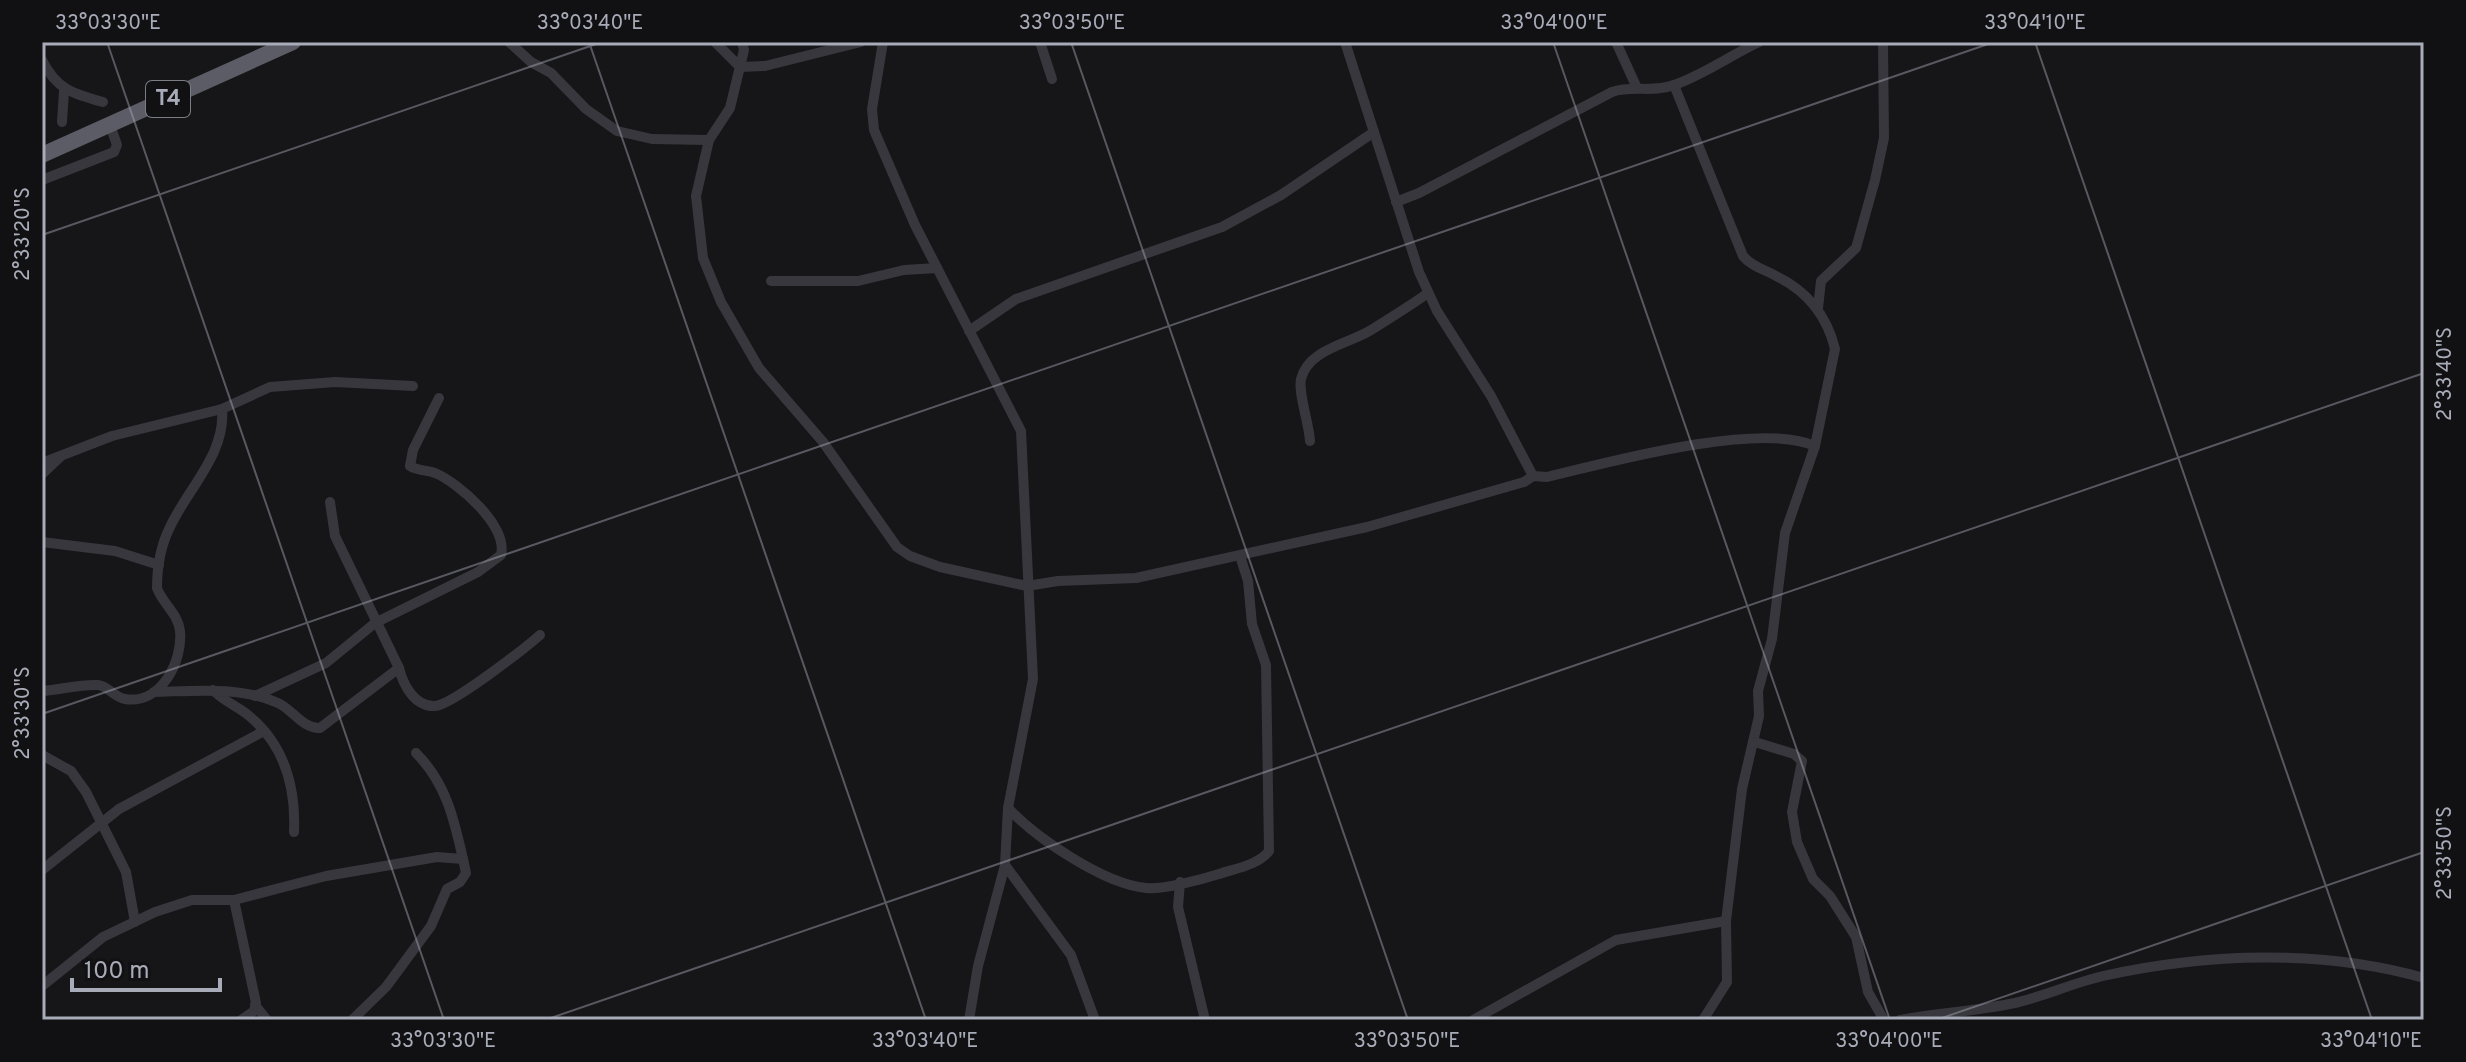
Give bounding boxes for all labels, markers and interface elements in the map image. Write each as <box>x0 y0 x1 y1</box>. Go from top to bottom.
text: 33°03'30"E <box>55 11 161 37</box>
text: 33°03'40"E <box>537 11 643 37</box>
text: 33°03'50"E <box>1019 11 1125 37</box>
text: 33°04'00"E <box>1500 11 1608 37</box>
text: 33°04'10"E <box>1984 11 2086 37</box>
road number: T4 <box>146 81 190 117</box>
text: 2°33'20"S <box>11 187 37 281</box>
text: 2°33'40"S <box>2433 327 2459 421</box>
text: 2°33'30"S <box>11 666 37 760</box>
text: 2°33'50"S <box>2433 806 2459 900</box>
scale bar <box>72 942 220 992</box>
text: 100 m <box>84 957 150 987</box>
text: 33°03'30"E <box>390 1029 496 1055</box>
text: 33°03'40"E <box>872 1029 978 1055</box>
text: 33°03'50"E <box>1354 1029 1460 1055</box>
text: 33°04'00"E <box>1835 1029 1943 1055</box>
text: 33°04'10"E <box>2320 1029 2422 1055</box>

